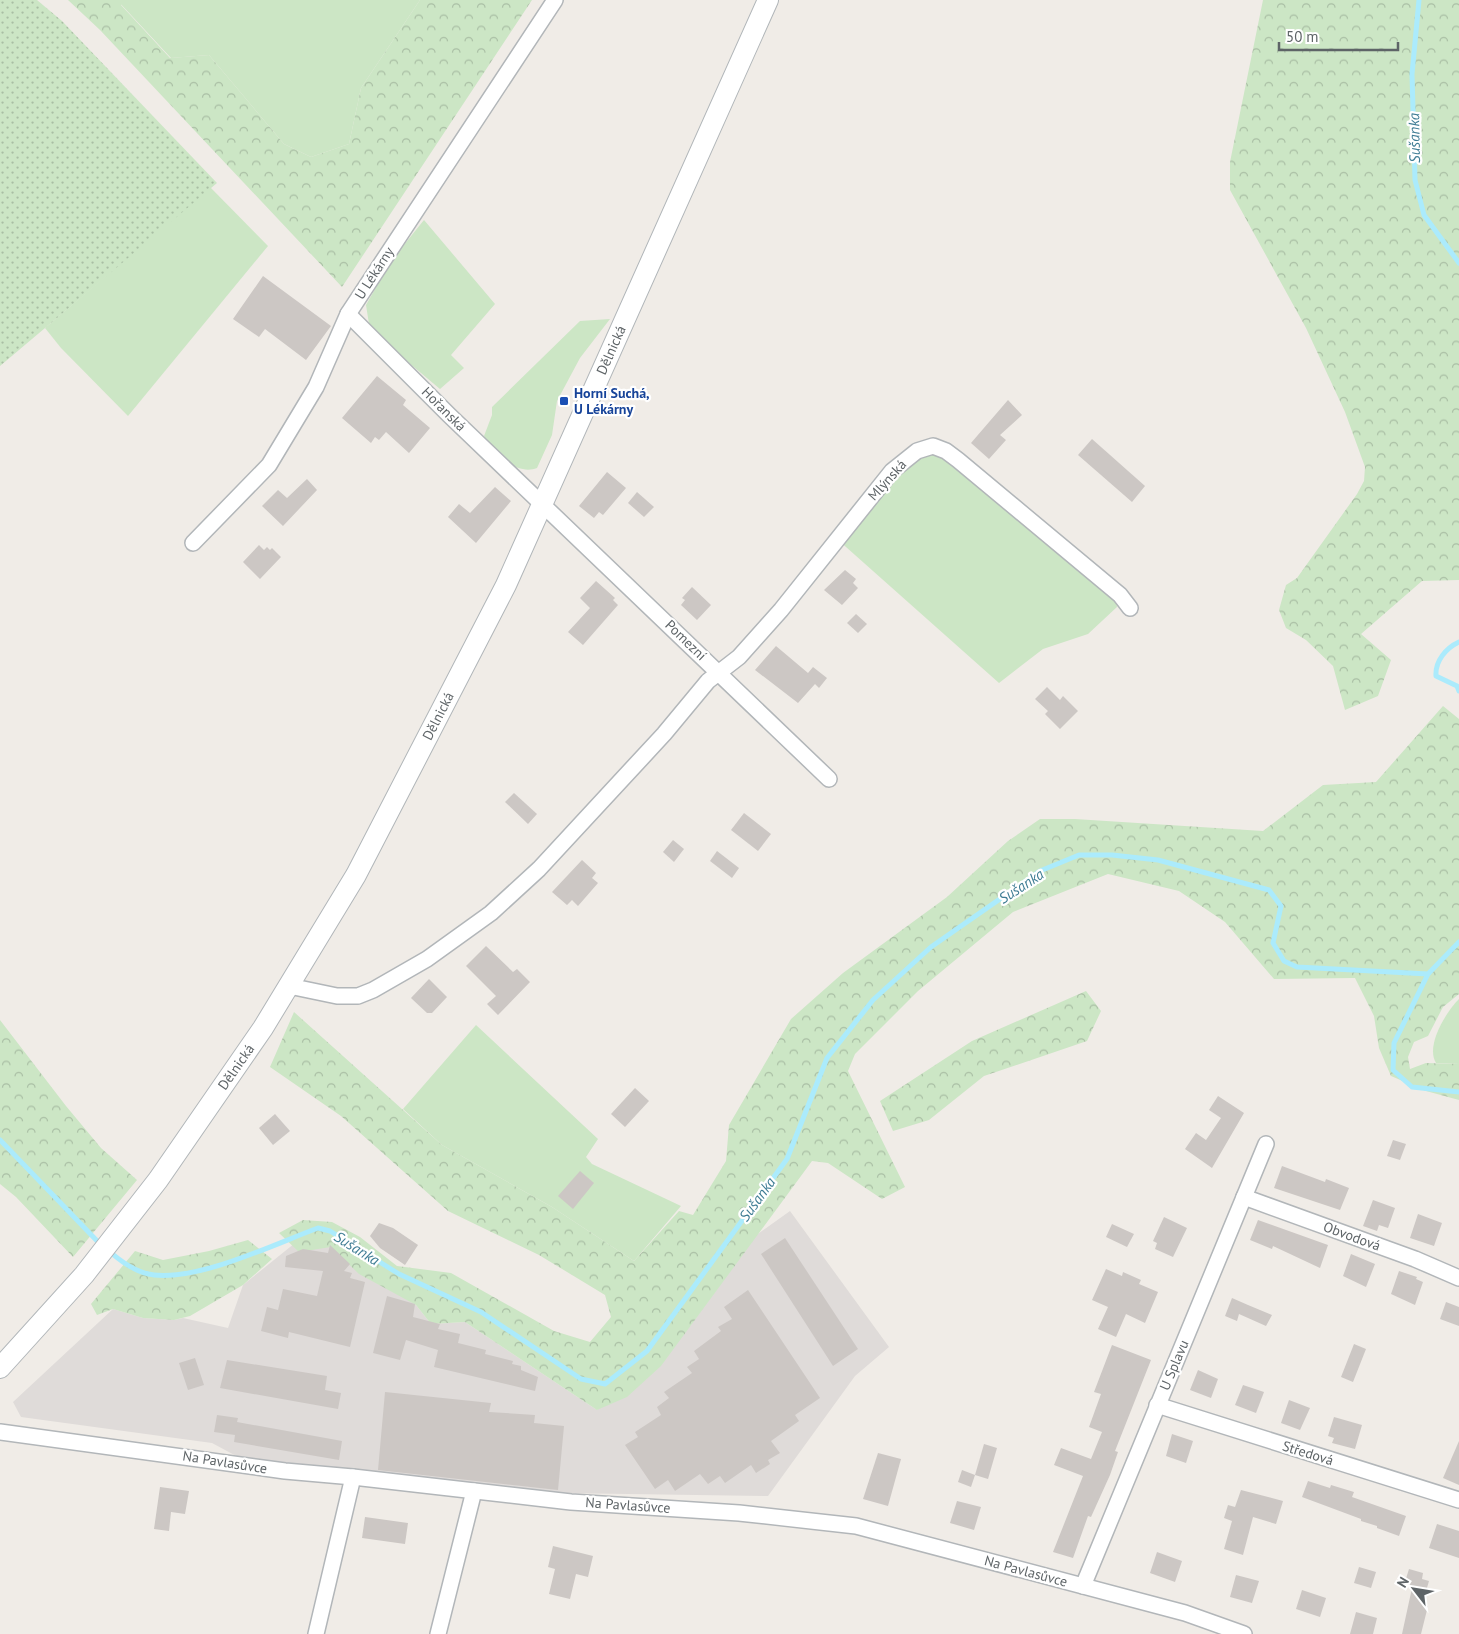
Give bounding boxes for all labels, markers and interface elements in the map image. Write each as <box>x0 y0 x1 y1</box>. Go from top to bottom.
scale bar <box>1279 20 1398 52</box>
text: 50 m <box>1286 27 1319 46</box>
water label: Sušanka <box>1404 112 1424 163</box>
street label: U Lékárny <box>350 243 398 303</box>
street label: Dělnická <box>592 323 630 377</box>
street label: Hořanská <box>418 383 470 435</box>
place label: Horní Suchá, U Lékárny <box>574 384 650 418</box>
marker: Horní Suchá, U Lékárny <box>558 395 570 407</box>
street label: Mlýnská <box>864 456 910 504</box>
street label: Pomezní <box>661 616 711 664</box>
street label: Dělnická <box>418 689 458 743</box>
water label: Sušanka <box>995 864 1048 908</box>
street label: Dělnická <box>214 1041 258 1093</box>
water label: Sušanka <box>735 1173 780 1225</box>
street label: Obvodová <box>1321 1217 1383 1255</box>
water label: Sušanka <box>331 1227 384 1270</box>
street label: U Splavu <box>1155 1337 1193 1393</box>
street label: Středová <box>1280 1437 1336 1469</box>
street label: Na Pavlasůvce <box>181 1446 269 1478</box>
street label: Na Pavlasůvce <box>585 1493 671 1517</box>
street label: Na Pavlasůvce <box>982 1551 1070 1591</box>
north arrow <box>1389 1564 1439 1614</box>
text: N <box>1393 1574 1413 1591</box>

